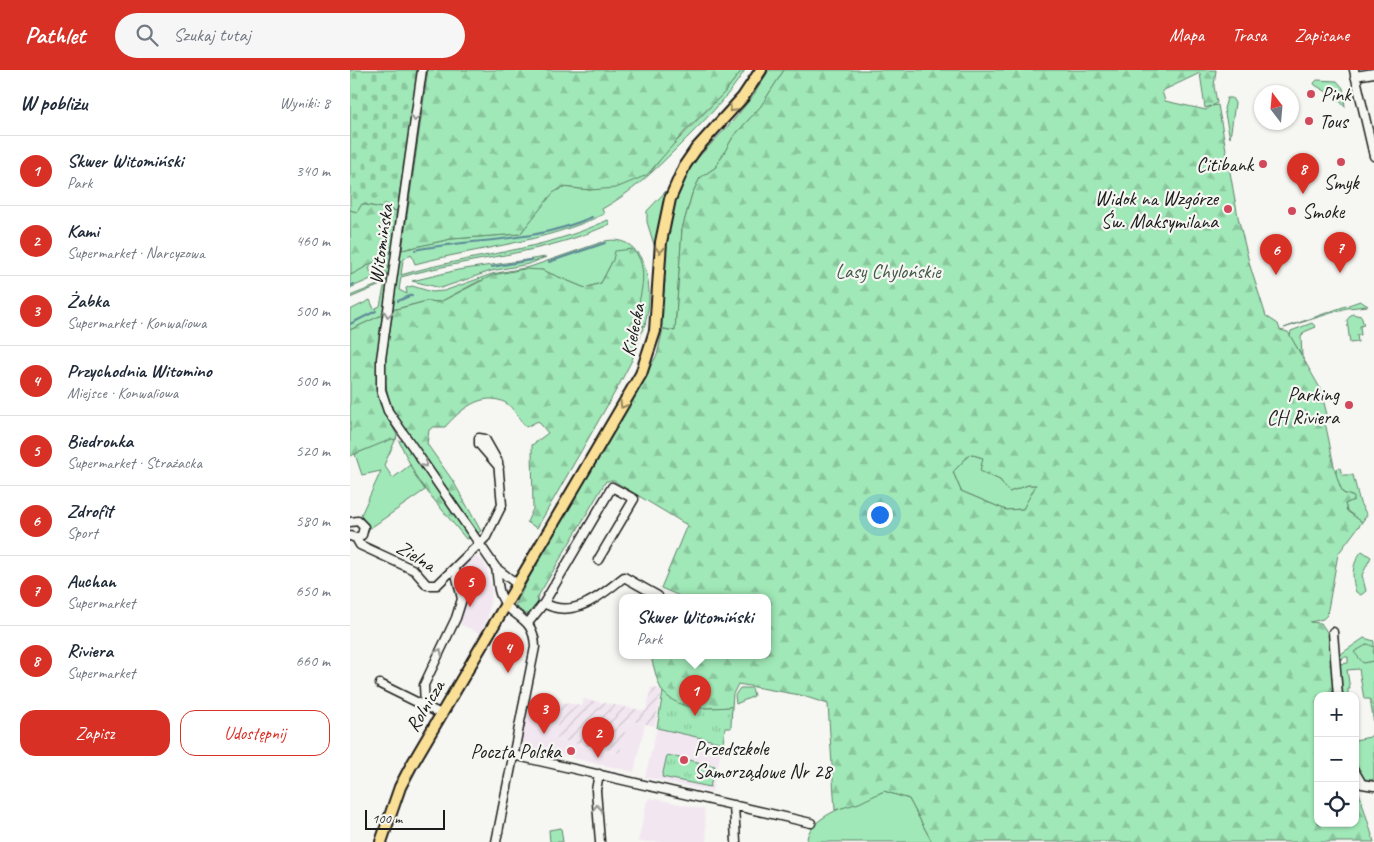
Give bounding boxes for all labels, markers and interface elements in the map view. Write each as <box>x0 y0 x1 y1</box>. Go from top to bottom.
search box <box>115 13 465 58</box>
text: Pathlet <box>25 20 85 50</box>
icon: search <box>133 21 161 49</box>
text: Szukaj tutaj <box>173 23 251 47</box>
text: Mapa <box>1169 24 1204 46</box>
text: Trasa <box>1232 24 1266 46</box>
text: Zapisane <box>1294 24 1349 46</box>
place label: Pink <box>1321 82 1352 107</box>
north arrow <box>1254 85 1299 130</box>
marker: Pink <box>1305 88 1317 100</box>
text: W pobliżu <box>20 90 87 116</box>
text: Wyniki: 8 <box>279 93 330 113</box>
one-way arrow <box>729 103 738 112</box>
place label: Tous <box>1319 109 1350 134</box>
one-way arrow <box>410 115 421 123</box>
marker: Tous <box>1303 115 1315 127</box>
text: Skwer Witomiński <box>67 149 183 173</box>
place label: Citibank <box>1196 152 1255 177</box>
pin: 8 <box>1287 153 1319 194</box>
marker: Smyk <box>1335 156 1347 168</box>
marker: Citibank <box>1257 158 1269 170</box>
text: 1 <box>32 161 40 181</box>
text: 340 m <box>296 161 330 181</box>
place label: Smyk <box>1323 170 1360 195</box>
text: Park <box>67 173 92 193</box>
place label: Widok na Wzgórze Św. Maksymilana <box>1095 186 1219 234</box>
place label: Smoke <box>1302 199 1346 224</box>
street label: Witomińska <box>363 201 399 285</box>
marker: Widok na Wzgórze Św. Maksymilana <box>1222 203 1234 215</box>
marker: Smoke <box>1286 205 1298 217</box>
text: Kami <box>67 219 99 243</box>
text: 2 <box>32 231 40 251</box>
text: 460 m <box>296 231 330 251</box>
pin: 7 <box>1324 232 1356 273</box>
pin: 6 <box>1260 234 1292 275</box>
text: Supermarket · Narcyzowa <box>67 243 205 263</box>
one-way arrow <box>655 246 666 254</box>
park label: Lasy Chylońskie <box>835 259 942 284</box>
text: Żabka <box>67 289 109 313</box>
street label: Kielecka <box>615 300 651 359</box>
text: 3 <box>32 301 40 321</box>
text: 500 m <box>296 301 330 321</box>
one-way arrow <box>383 310 393 318</box>
text: Supermarket · Konwaliowa <box>67 313 206 333</box>
text: Przychodnia Witomino <box>67 359 212 383</box>
text: 4 <box>32 371 40 391</box>
text: 500 m <box>296 371 330 391</box>
place label: Parking CH Riviera <box>1267 382 1340 430</box>
text: Miejsce · Konwaliowa <box>67 383 178 403</box>
marker: Parking CH Riviera <box>1343 399 1355 411</box>
one-way arrow <box>619 400 629 409</box>
text: Biedronka <box>67 429 133 453</box>
text: 5 <box>33 441 39 461</box>
text: 520 m <box>296 441 330 461</box>
text: Supermarket · Strażacka <box>67 453 202 473</box>
one-way arrow <box>418 458 427 467</box>
text: Zdrofit <box>67 499 113 523</box>
your location <box>867 502 893 528</box>
text: 6 <box>32 511 40 531</box>
text: 580 m <box>296 511 330 531</box>
text: Sport <box>67 523 98 543</box>
street label: Zielna <box>392 535 442 578</box>
pin: 5 <box>454 566 486 607</box>
text: Auchan <box>67 569 116 593</box>
text: 7 <box>32 581 40 601</box>
text: 650 m <box>296 581 330 601</box>
text: Supermarket <box>67 593 135 613</box>
popup <box>619 594 771 659</box>
text: Skwer Witomiński <box>637 605 753 629</box>
text: Park <box>637 629 662 649</box>
pin: 4 <box>492 632 524 673</box>
text: Riviera <box>67 639 113 663</box>
one-way arrow <box>432 648 443 657</box>
text: 8 <box>32 651 40 671</box>
text: 660 m <box>296 651 330 671</box>
text: Supermarket <box>67 663 135 683</box>
street label: Rolnicza <box>400 674 451 736</box>
pin: 1 <box>679 675 711 716</box>
map controls <box>1314 692 1359 827</box>
button: + <box>1314 692 1359 737</box>
pin: 3 <box>528 693 560 734</box>
button: Zapisz <box>20 710 170 756</box>
button: Udostępnij <box>180 710 330 756</box>
pin: 2 <box>582 717 614 758</box>
place label: Przedszkole Samorządowe Nr 28 <box>694 736 833 784</box>
button: − <box>1314 737 1359 782</box>
place label: Poczta Polska <box>470 739 562 764</box>
marker: Poczta Polska <box>565 745 577 757</box>
marker: Przedszkole Samorządowe Nr 28 <box>678 754 690 766</box>
button: locate <box>1314 782 1359 827</box>
one-way arrow <box>592 804 603 812</box>
scale bar <box>365 807 445 830</box>
text: 100 m <box>372 810 402 827</box>

